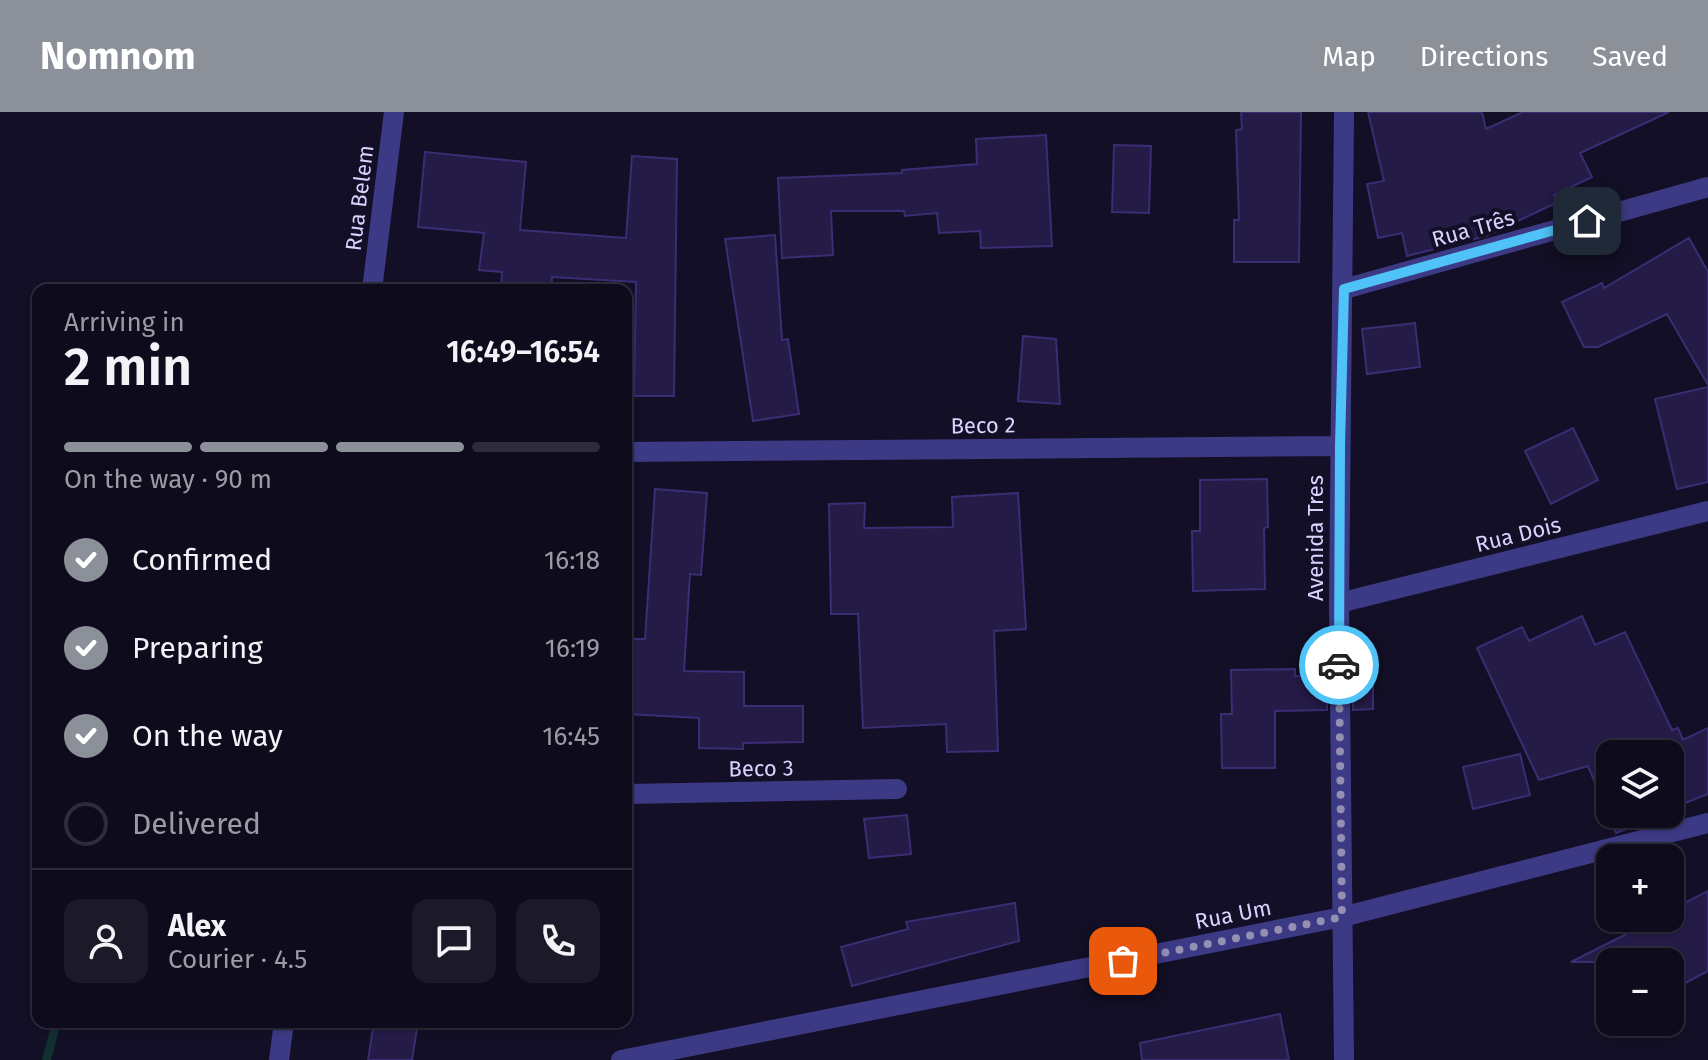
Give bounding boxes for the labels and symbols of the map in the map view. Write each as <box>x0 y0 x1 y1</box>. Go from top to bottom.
street label: Rua Belem <box>340 144 379 253</box>
pin <box>1553 187 1621 255</box>
street label: Rua Três <box>1429 204 1518 253</box>
street label: Beco 2 <box>950 411 1016 440</box>
street label: Avenida Tres <box>1302 475 1329 601</box>
street label: Rua Dois <box>1472 511 1564 558</box>
courier <box>1299 625 1379 705</box>
street label: Beco 3 <box>728 754 794 783</box>
street label: Rua Um <box>1193 894 1274 935</box>
pin <box>1089 927 1157 995</box>

